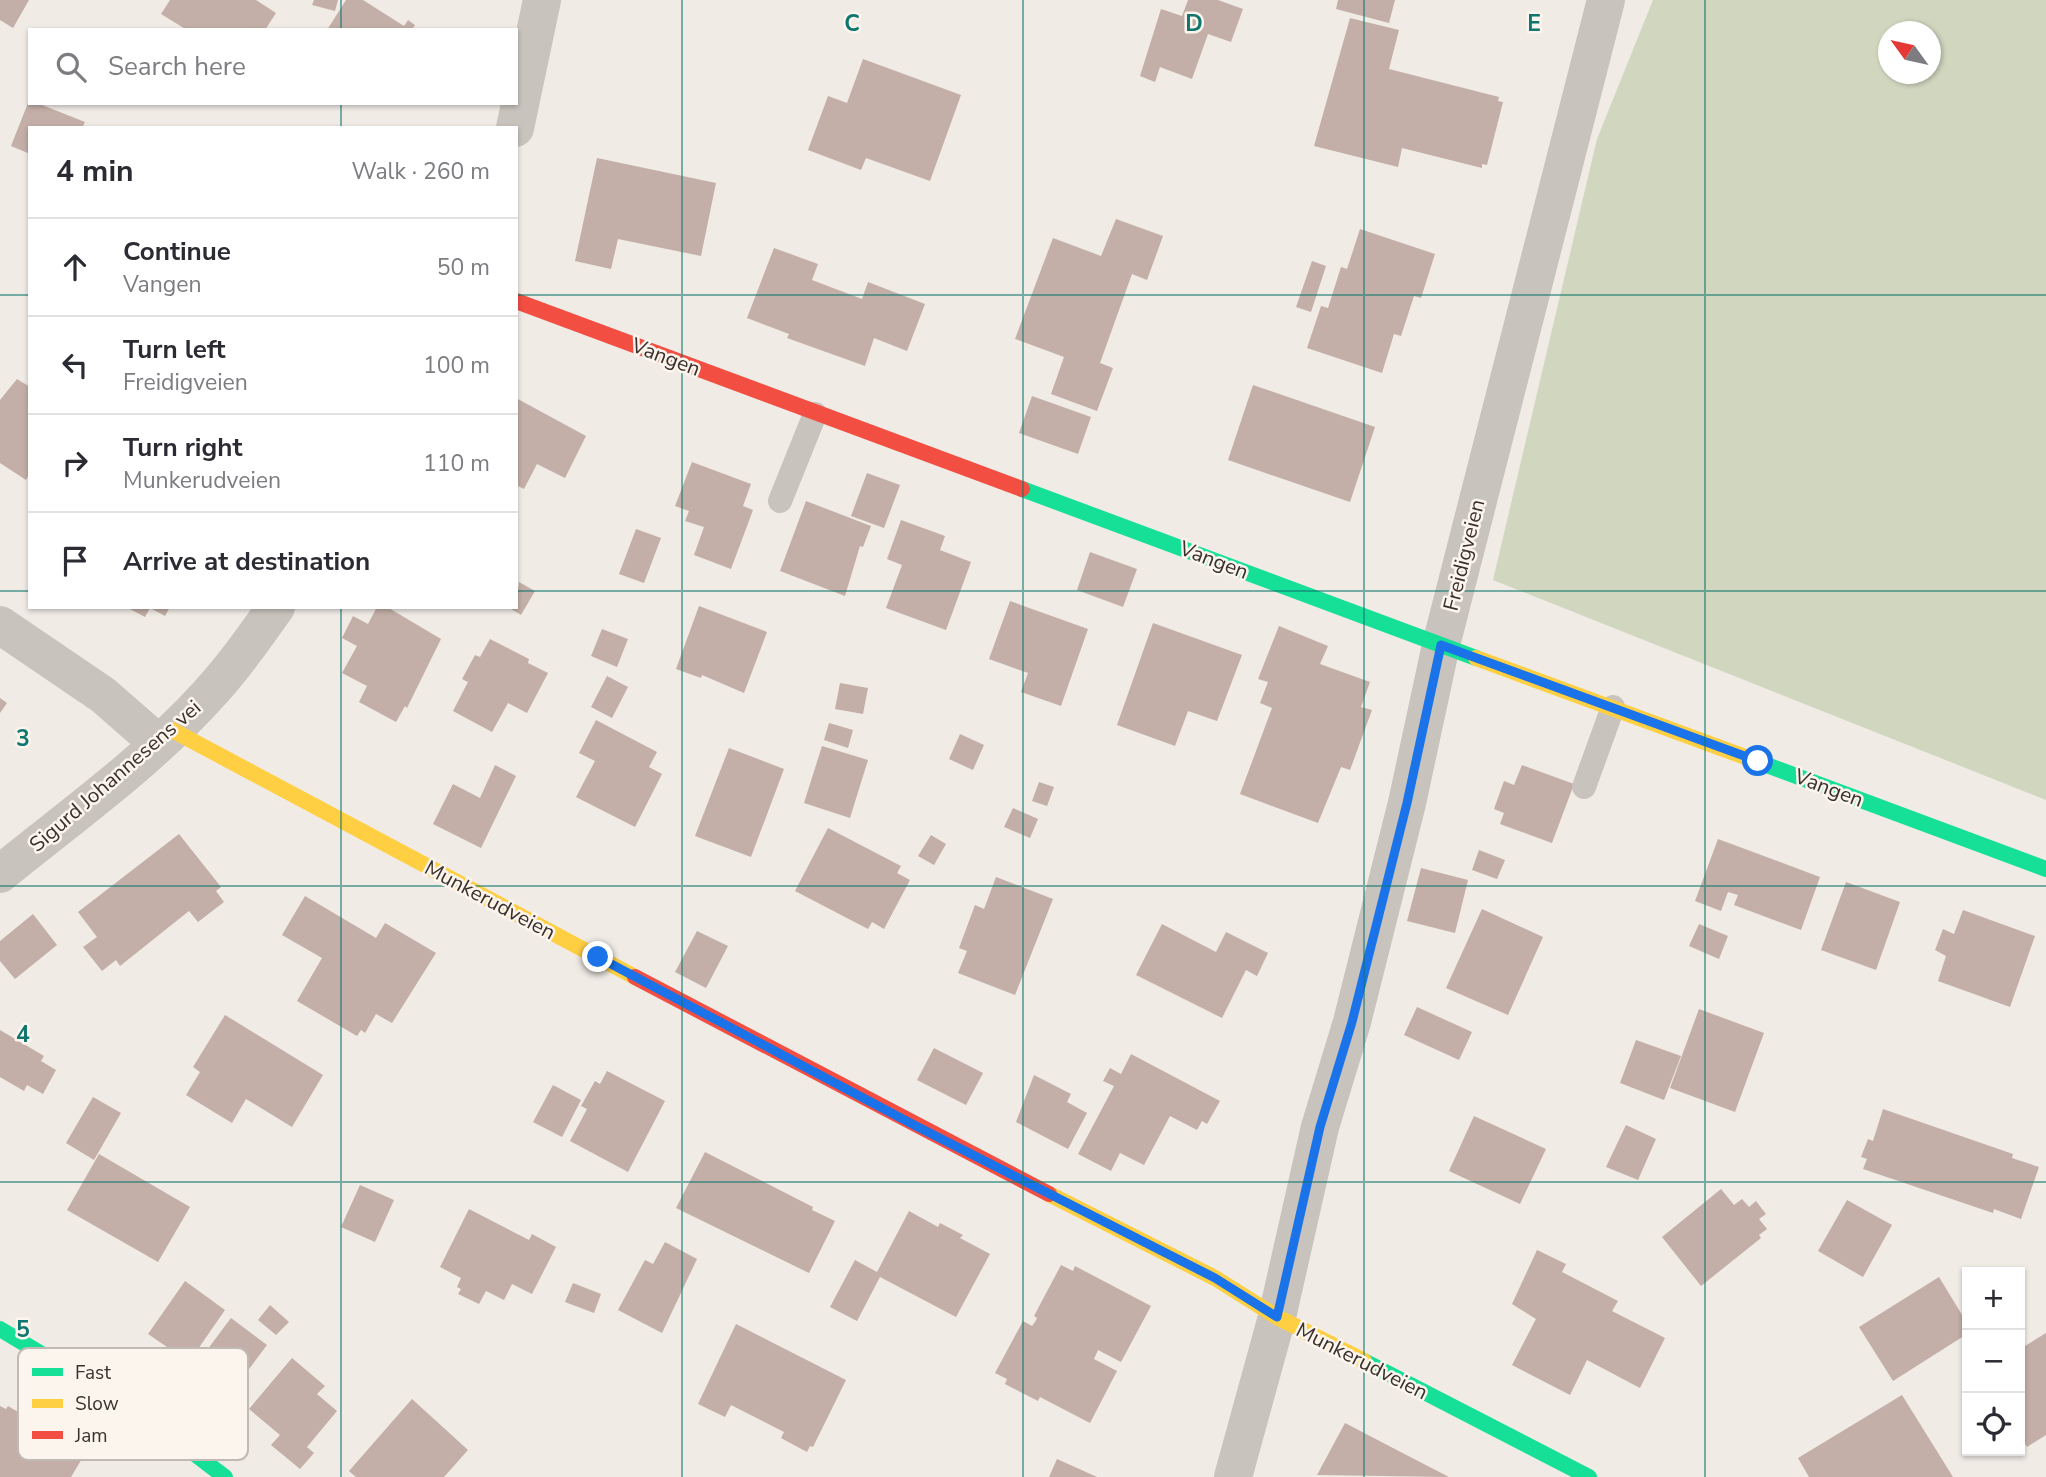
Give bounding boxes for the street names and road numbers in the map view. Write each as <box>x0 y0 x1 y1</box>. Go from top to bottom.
street label: Vangen <box>627 331 705 383</box>
street label: Freidigveien <box>1437 496 1491 614</box>
street label: Vangen <box>1175 534 1253 586</box>
street label: Sigurd Johannesens vei <box>23 694 207 858</box>
street label: Vangen <box>1790 762 1868 814</box>
street label: Munkerudveien <box>420 854 560 946</box>
street label: Munkerudveien <box>1291 1316 1433 1406</box>

